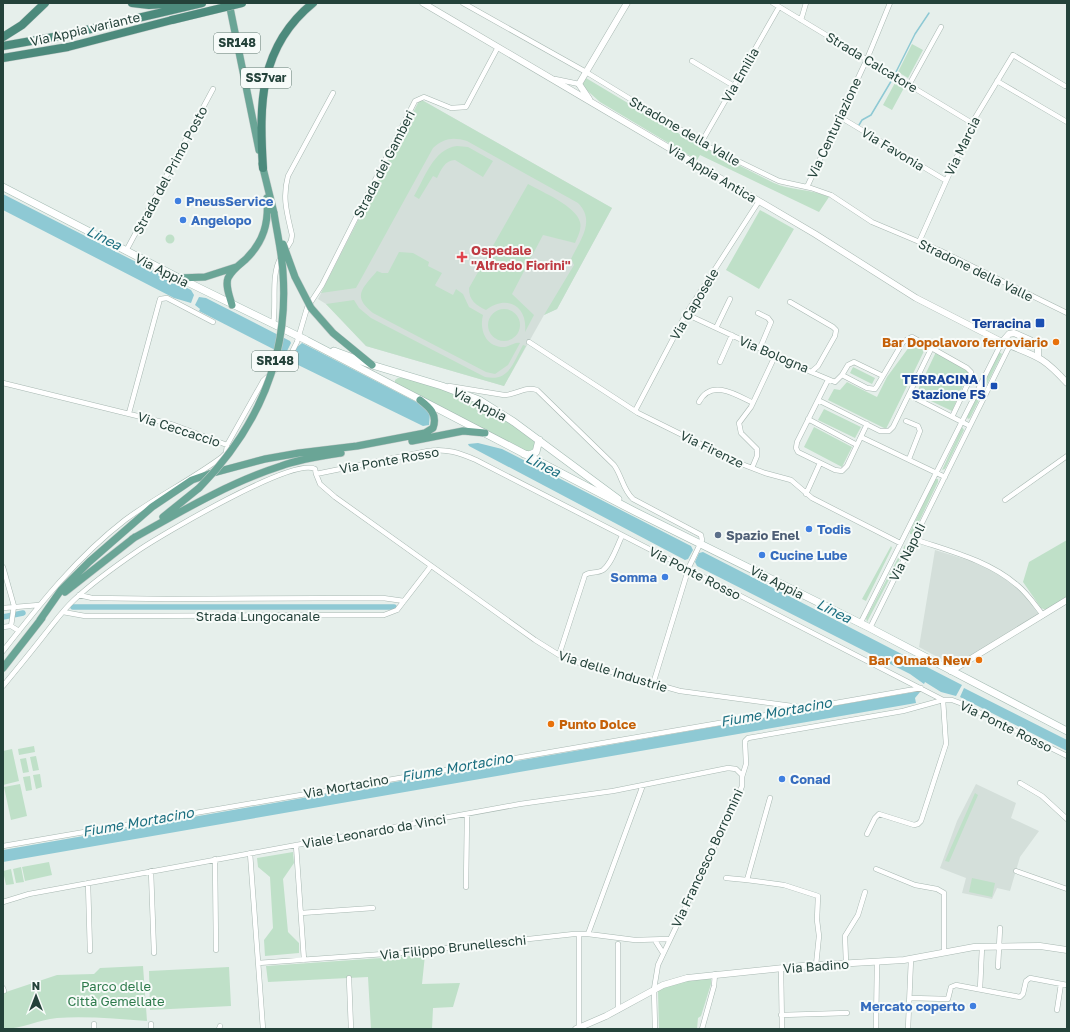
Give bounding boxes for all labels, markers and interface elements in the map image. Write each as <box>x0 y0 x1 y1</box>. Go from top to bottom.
street label: Via Appia variante <box>28 9 142 49</box>
street label: Strada Calcatore <box>823 28 921 96</box>
road number: SR148 <box>214 33 260 53</box>
street label: Via Emilia <box>718 45 762 105</box>
road number: SS7var <box>241 68 291 88</box>
street label: Via Centuriazione <box>804 75 864 181</box>
street label: Stradone della Valle <box>627 93 743 169</box>
street label: Strada del Primo Posto <box>129 103 211 237</box>
street label: Strada dei Gamberi <box>350 108 418 220</box>
street label: Via Marcia <box>941 114 983 178</box>
street label: Via Favonia <box>858 124 928 174</box>
street label: Via Appia Antica <box>664 140 760 206</box>
place label: PneusService <box>186 193 274 209</box>
marker: PneusService <box>173 196 183 206</box>
place label: Angelopo <box>191 212 252 228</box>
marker: Angelopo <box>178 215 188 225</box>
water label: Linea <box>84 222 125 254</box>
street label: Stradone della Valle <box>916 235 1036 305</box>
place label: Ospedale "Alfredo Fiorini" <box>471 242 571 273</box>
street label: Via Appia <box>132 250 192 290</box>
marker: Ospedale "Alfredo Fiorini" <box>456 251 468 263</box>
street label: Via Caposele <box>666 265 722 343</box>
place label: Terracina <box>972 315 1031 331</box>
marker: Terracina <box>1034 317 1046 329</box>
street label: Via Bologna <box>737 332 811 376</box>
place label: Bar Dopolavoro ferroviario <box>882 334 1048 350</box>
marker: Bar Dopolavoro ferroviario <box>1051 337 1061 347</box>
road number: SR148 <box>252 351 298 371</box>
place label: TERRACINA | Stazione FS <box>902 371 986 402</box>
marker: TERRACINA | Stazione FS <box>989 381 999 391</box>
street label: Via Appia <box>450 384 510 424</box>
street label: Via Ceccaccio <box>136 408 223 450</box>
street label: Via Firenze <box>678 427 746 471</box>
street label: Via Ponte Rosso <box>338 443 440 477</box>
water label: Linea <box>523 449 564 481</box>
street label: Via Napoli <box>885 520 929 584</box>
place label: Todis <box>817 521 851 537</box>
marker: Todis <box>804 524 814 534</box>
place label: Spazio Enel <box>726 527 800 543</box>
marker: Spazio Enel <box>713 530 723 540</box>
street label: Via Ponte Rosso <box>646 543 744 603</box>
place label: Cucine Lube <box>770 547 848 563</box>
marker: Cucine Lube <box>757 550 767 560</box>
street label: Via Appia <box>747 562 807 602</box>
place label: Somma <box>610 569 657 585</box>
marker: Somma <box>660 572 670 582</box>
water label: Linea <box>814 595 855 627</box>
street label: Strada Lungocanale <box>196 608 320 624</box>
street label: Via delle Industrie <box>556 647 670 695</box>
place label: Bar Olmata New <box>868 652 971 668</box>
marker: Bar Olmata New <box>974 655 984 665</box>
water label: Fiume Mortacino <box>719 693 834 730</box>
street label: Via Ponte Rosso <box>957 697 1055 755</box>
place label: Punto Dolce <box>559 716 636 732</box>
marker: Punto Dolce <box>546 719 556 729</box>
water label: Fiume Mortacino <box>400 748 515 785</box>
street label: Via Mortacino <box>302 771 390 801</box>
place label: Conad <box>790 771 830 787</box>
marker: Conad <box>777 774 787 784</box>
street label: Via Francesco Borromini <box>668 786 746 930</box>
water label: Fiume Mortacino <box>81 803 196 840</box>
street label: Viale Leonardo da Vinci <box>301 810 447 852</box>
street label: Via Filippo Brunelleschi <box>379 931 527 963</box>
street label: Via Badino <box>782 956 850 976</box>
north arrow <box>16 976 56 1016</box>
park label: Parco delle Città Gemellate <box>67 978 165 1009</box>
text: N <box>32 979 40 992</box>
place label: Mercato coperto <box>860 998 965 1014</box>
marker: Mercato coperto <box>968 1001 978 1011</box>

